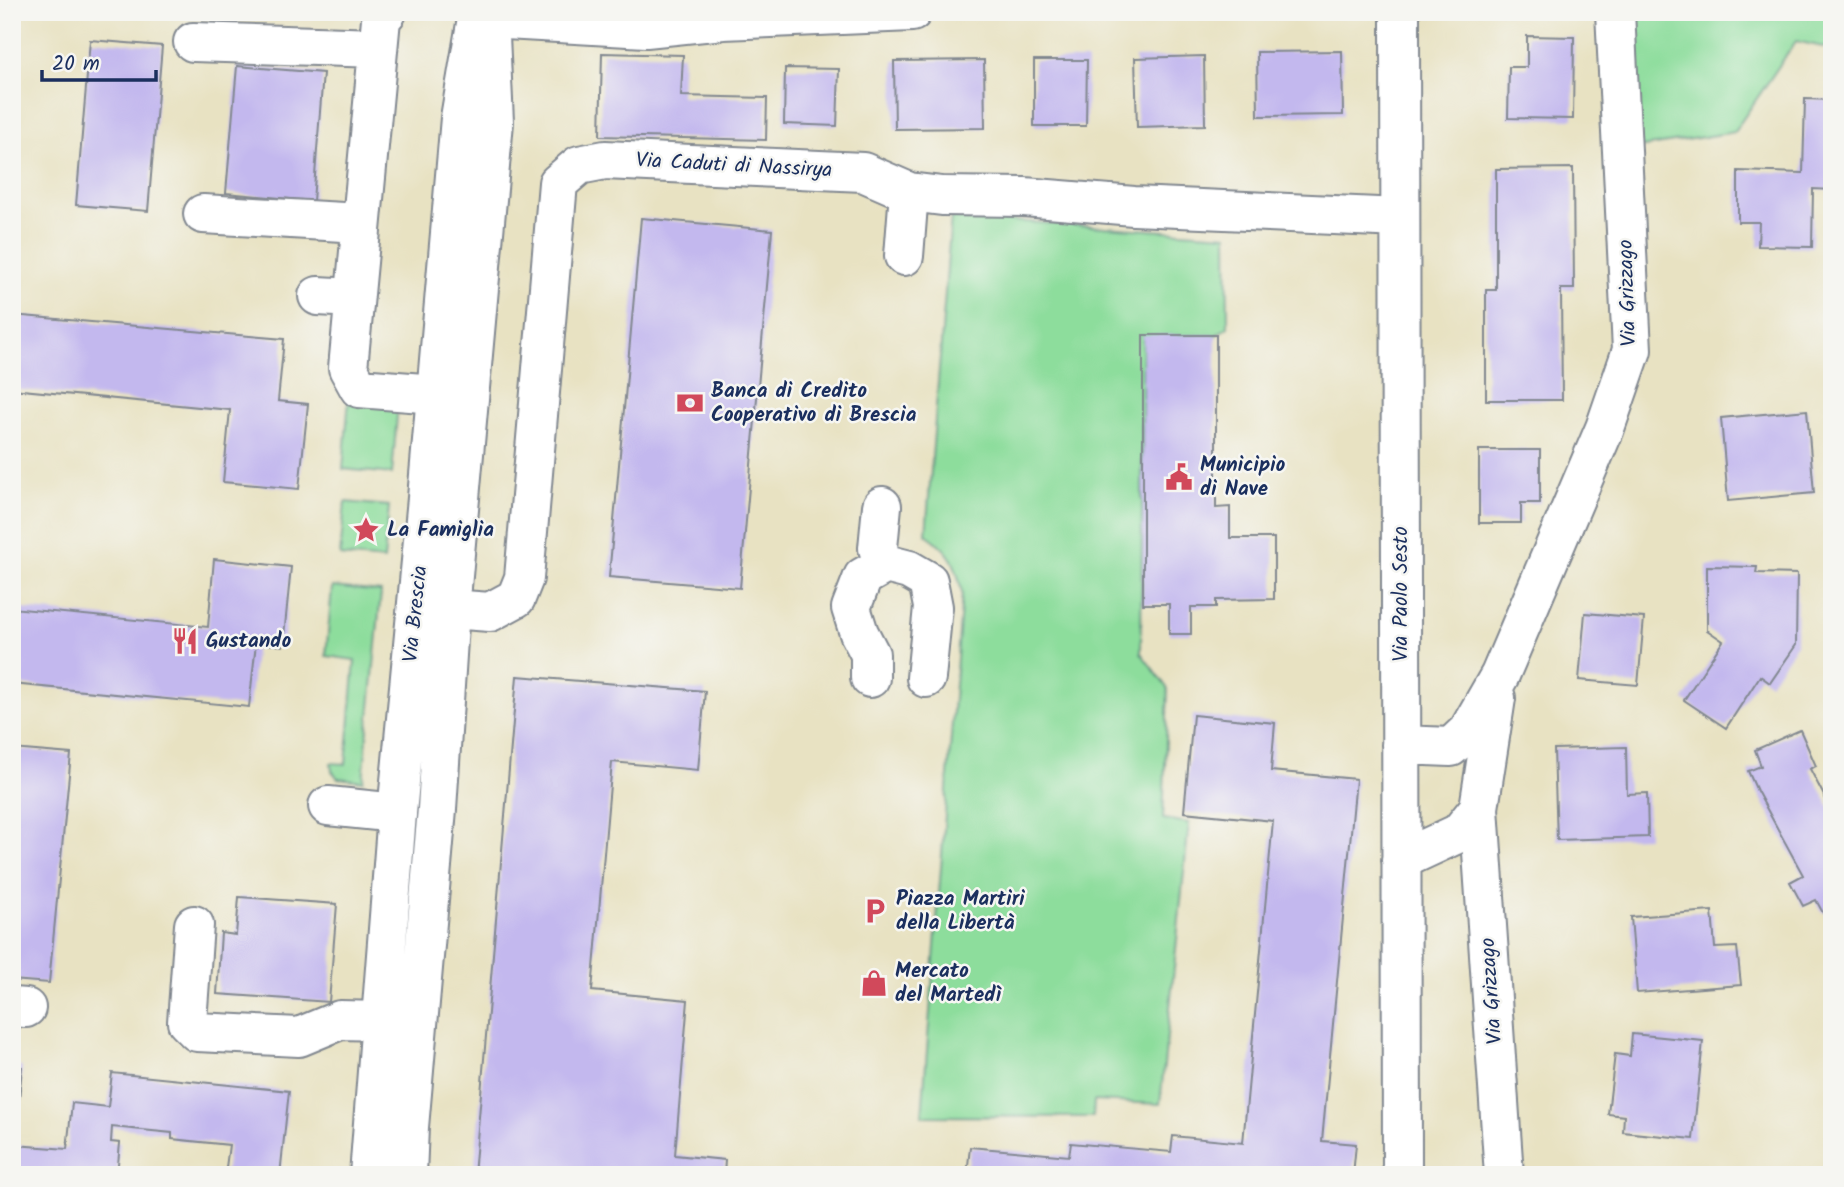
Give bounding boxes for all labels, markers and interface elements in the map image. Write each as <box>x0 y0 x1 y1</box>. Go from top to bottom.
scale bar <box>42 38 156 82</box>
text: 20 m <box>52 48 100 81</box>
street label: Via Caduti di Nassirya <box>635 144 833 188</box>
street label: Via Grizzago <box>1610 239 1646 347</box>
place label: Banca di Credito Cooperativo di Brescia <box>711 375 917 432</box>
bank icon: Banca di Credito Cooperativo di Brescia <box>675 388 705 418</box>
place label: Municipio di Nave <box>1200 449 1286 506</box>
public building icon: Municipio di Nave <box>1164 462 1194 492</box>
place label: La Famiglia <box>387 514 494 547</box>
place icon: La Famiglia <box>351 515 381 545</box>
street label: Via Paolo Sesto <box>1385 526 1418 662</box>
street label: Via Brescia <box>395 564 437 664</box>
place label: Gustando <box>206 625 292 658</box>
restaurant icon: Gustando <box>170 626 200 656</box>
place label: Piazza Martiri della Libertà <box>896 883 1025 940</box>
parking icon: Piazza Martiri della Libertà <box>860 896 890 926</box>
street label: Via Grizzago <box>1472 936 1512 1046</box>
place label: Mercato del Martedì <box>895 955 1002 1012</box>
shop icon: Mercato del Martedì <box>859 968 889 998</box>

